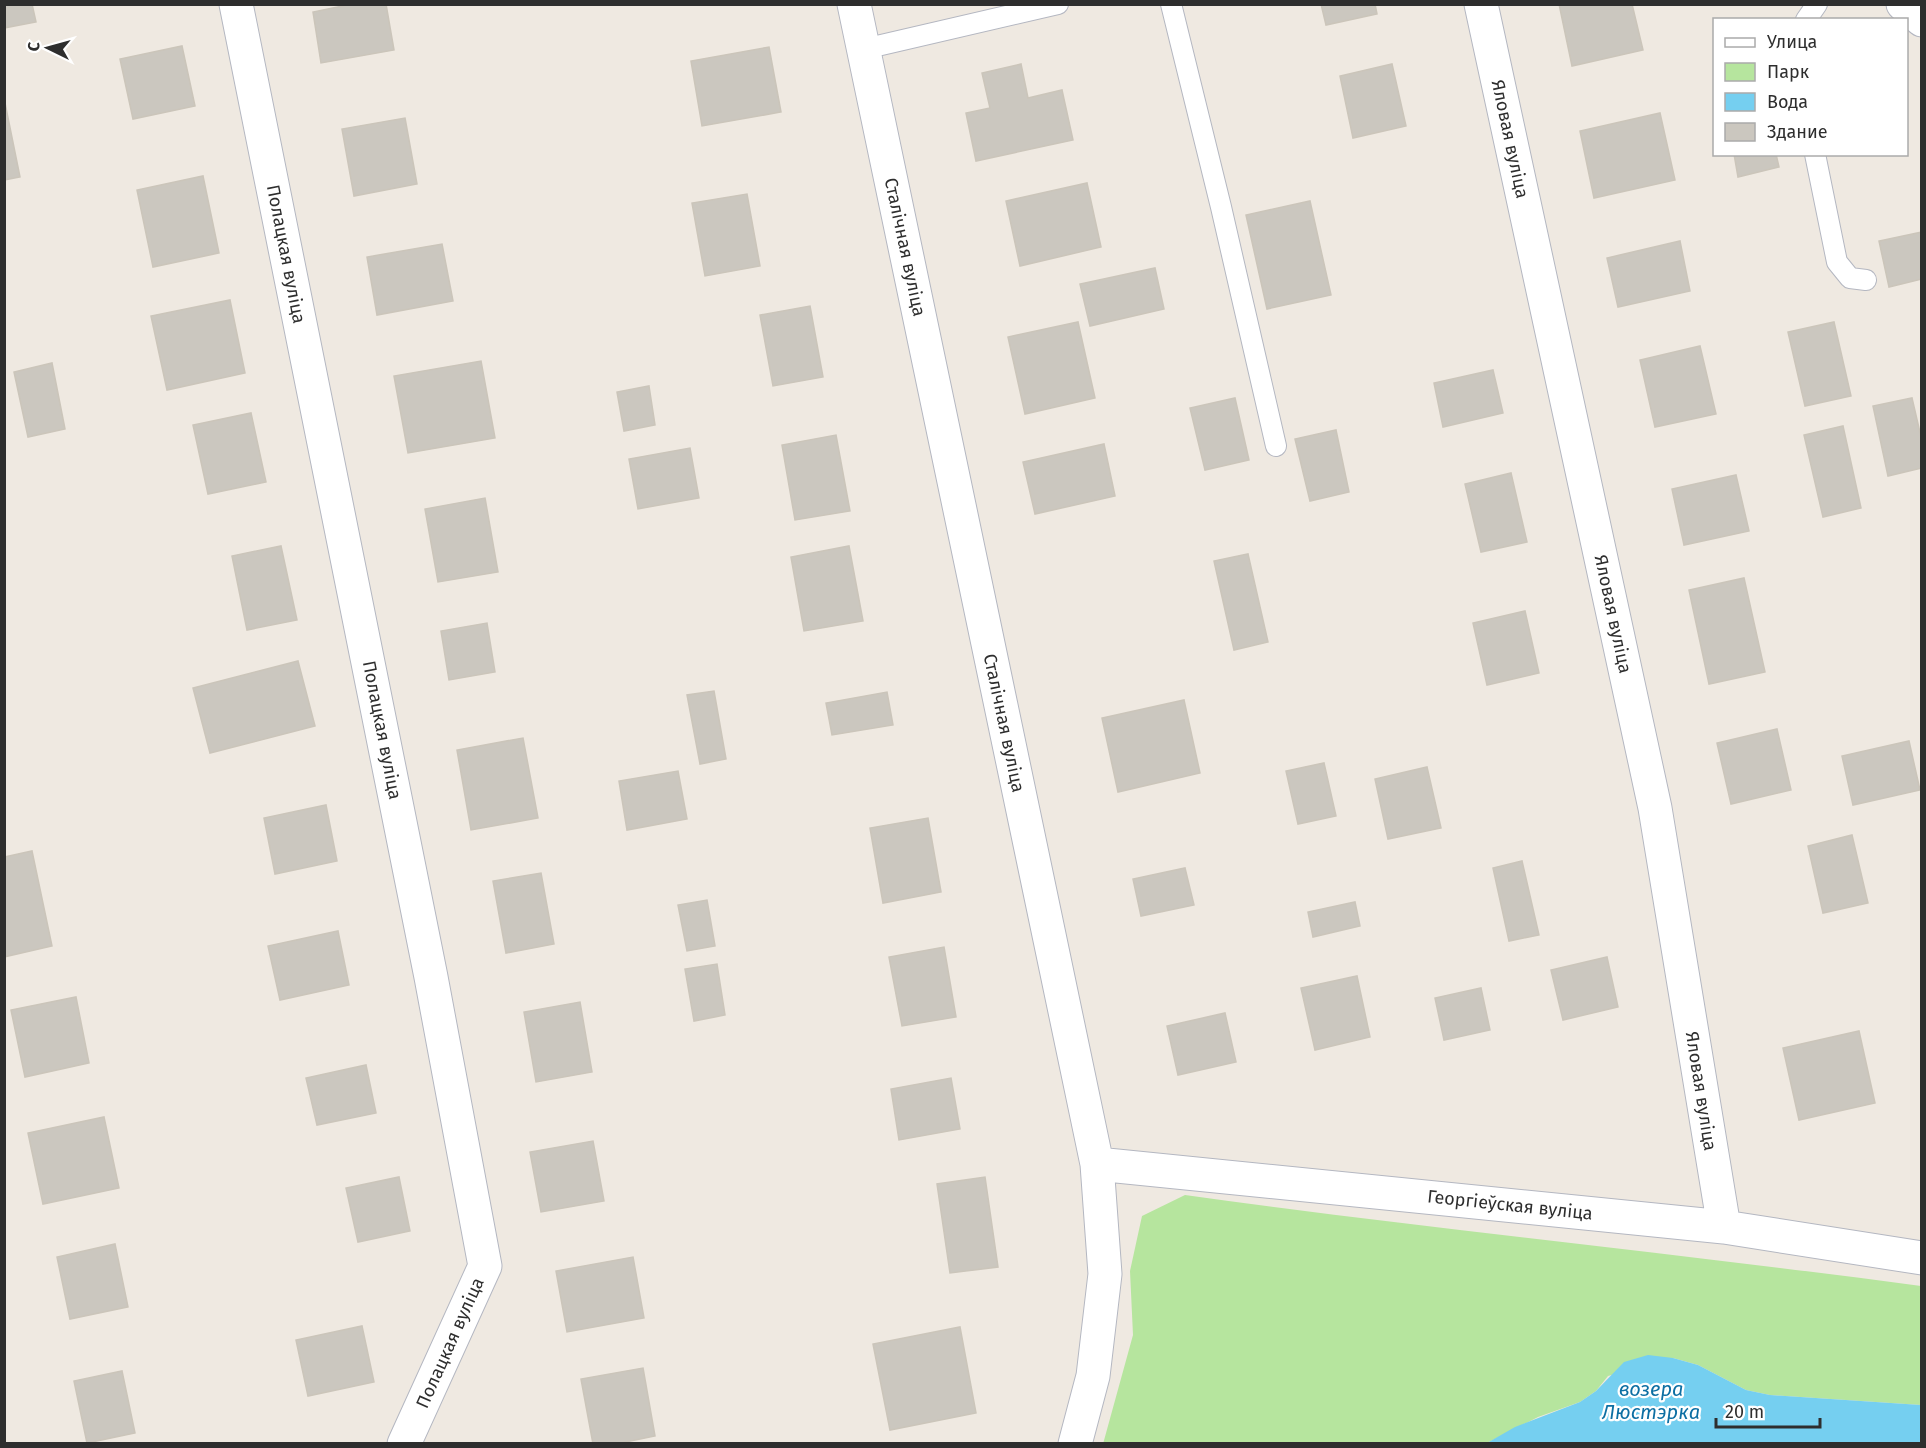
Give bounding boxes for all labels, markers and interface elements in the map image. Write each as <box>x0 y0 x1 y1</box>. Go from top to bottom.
north arrow <box>18 18 78 78</box>
legend <box>1713 18 1908 156</box>
text: Улица <box>1767 31 1817 53</box>
text: С <box>24 41 43 52</box>
text: Парк <box>1767 61 1810 83</box>
street label: Яловая вуліца <box>1487 78 1533 200</box>
text: Вода <box>1767 91 1808 113</box>
text: Здание <box>1767 121 1828 143</box>
street label: Сталічная вуліца <box>880 176 930 318</box>
street label: Полацкая вуліца <box>262 183 310 325</box>
street label: Яловая вуліца <box>1590 553 1636 675</box>
street label: Сталічная вуліца <box>979 652 1029 794</box>
street label: Полацкая вуліца <box>358 659 406 801</box>
street label: Яловая вуліца <box>1681 1030 1721 1152</box>
street label: Георгіеўская вуліца <box>1426 1185 1594 1225</box>
street label: Полацкая вуліца <box>411 1274 489 1412</box>
water label: возера Люстэрка <box>1601 1377 1700 1424</box>
scale bar <box>1716 1391 1820 1429</box>
text: 20 m <box>1725 1401 1764 1423</box>

